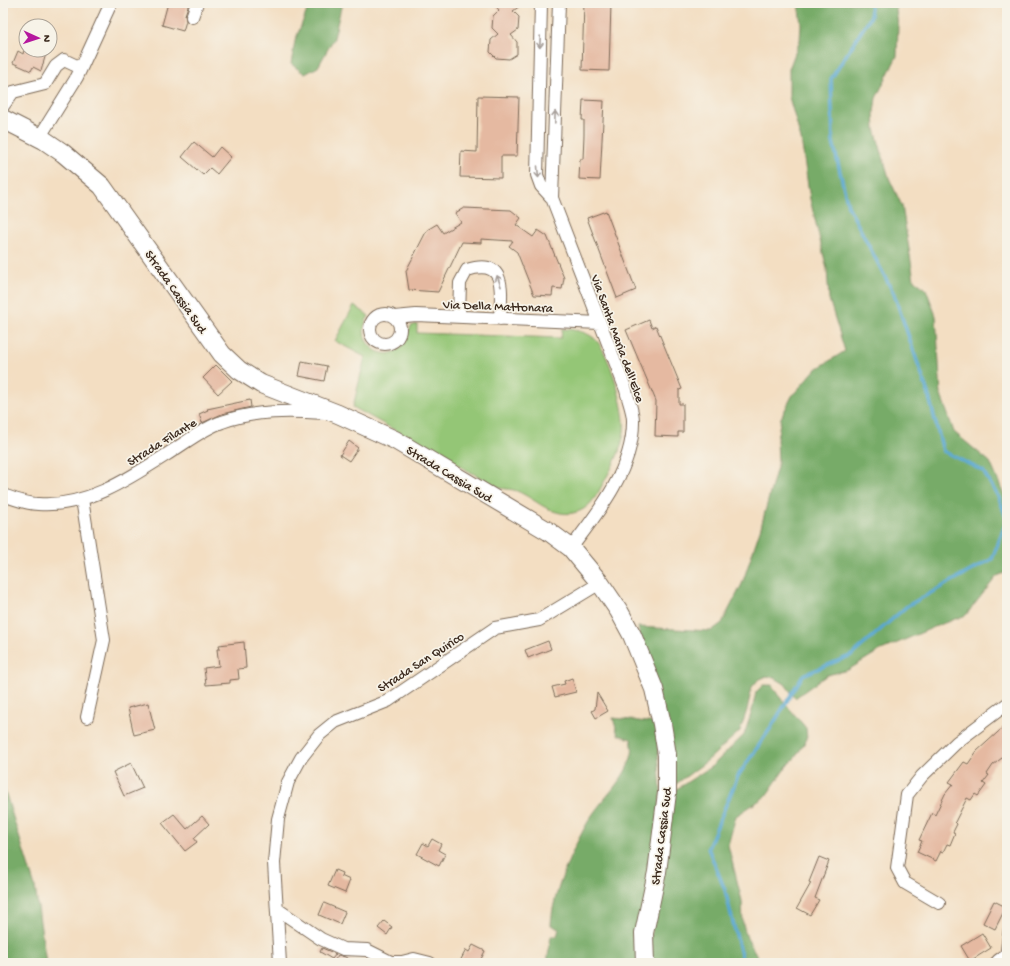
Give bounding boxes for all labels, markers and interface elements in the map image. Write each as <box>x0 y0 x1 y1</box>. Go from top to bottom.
north arrow <box>18 18 58 58</box>
text: N <box>40 35 52 42</box>
one-way arrow <box>536 35 544 48</box>
one-way arrow <box>551 111 559 124</box>
one-way arrow <box>534 165 541 178</box>
street label: Strada Cassia Sud <box>141 248 210 338</box>
street label: Via Santa Maria dell'Elce <box>586 272 647 405</box>
one-way arrow <box>495 274 502 287</box>
street label: Via Della Mattonara <box>441 298 554 317</box>
street label: Strada Filante <box>125 416 200 470</box>
street label: Strada Cassia Sud <box>403 444 496 507</box>
street label: Strada San Quirico <box>375 629 468 697</box>
street label: Strada Cassia Sud <box>649 786 676 886</box>

